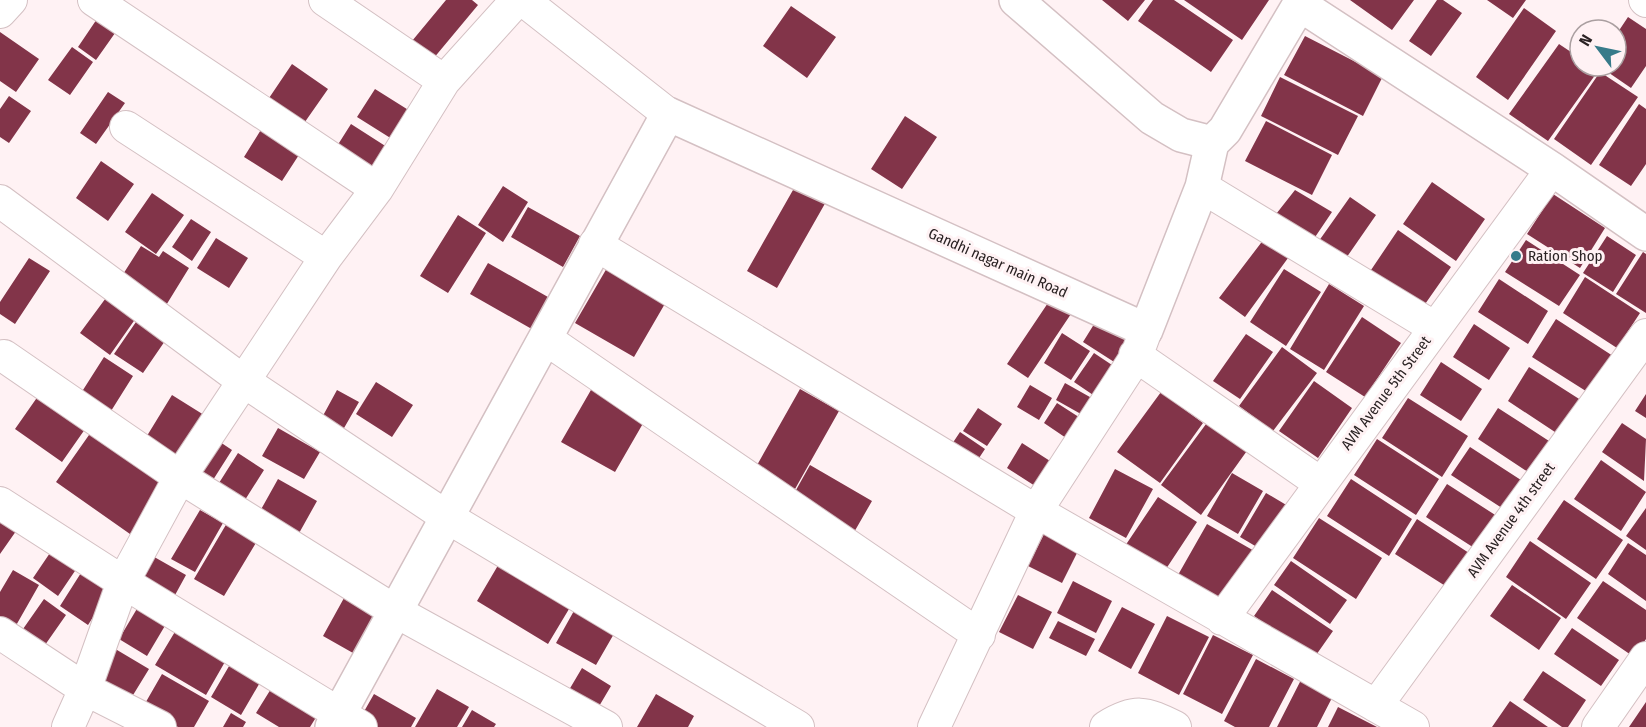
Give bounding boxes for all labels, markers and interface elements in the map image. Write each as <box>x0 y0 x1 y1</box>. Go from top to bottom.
north arrow <box>1568 18 1628 78</box>
text: N <box>1575 31 1596 49</box>
street label: Gandhi nagar main Road <box>926 224 1070 302</box>
place label: Ration Shop <box>1528 247 1603 265</box>
marker: Ration Shop <box>1509 249 1523 263</box>
street label: AVM Avenue 5th Street <box>1337 332 1435 454</box>
street label: AVM Avenue 4th street <box>1463 459 1559 581</box>

